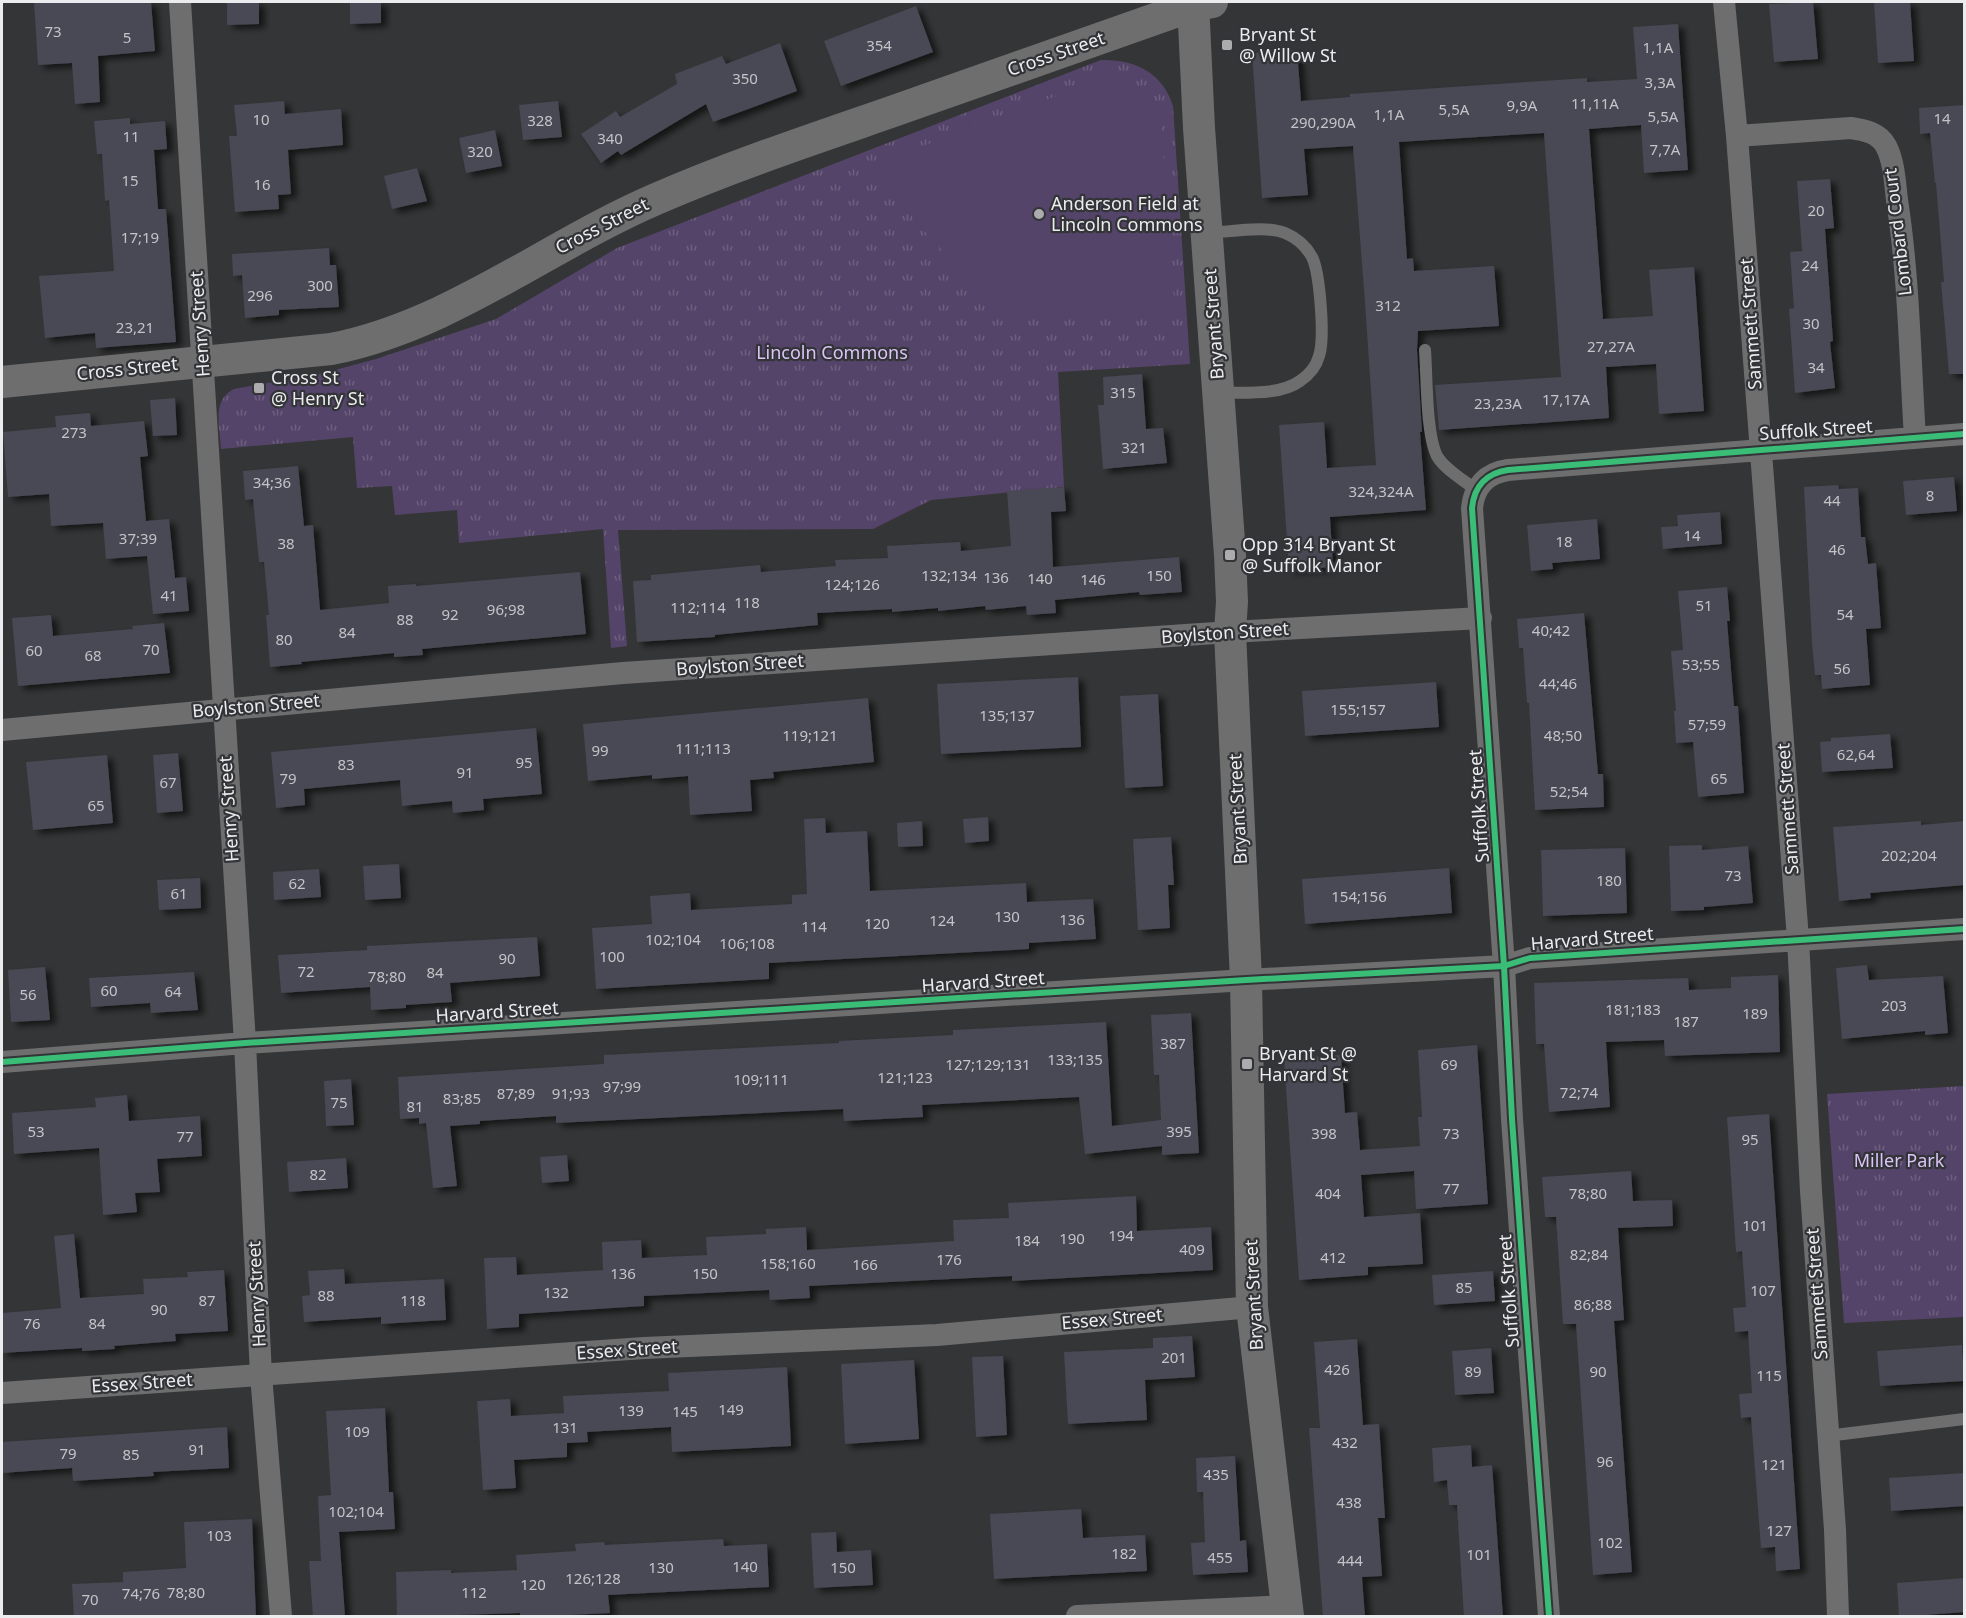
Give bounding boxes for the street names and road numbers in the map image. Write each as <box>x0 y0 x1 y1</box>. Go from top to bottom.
street label: Cross Street <box>1004 25 1108 81</box>
street label: Lombard Court <box>1877 166 1917 297</box>
street label: Cross Street <box>551 191 653 259</box>
street label: Sammett Street <box>1733 257 1767 391</box>
street label: Bryant Street <box>1197 267 1229 380</box>
street label: Henry Street <box>183 270 215 378</box>
street label: Cross Street <box>75 351 179 385</box>
street label: Suffolk Street <box>1758 413 1874 445</box>
street label: Boylston Street <box>1160 616 1290 648</box>
street label: Boylston Street <box>675 648 805 680</box>
street label: Boylston Street <box>191 687 321 723</box>
street label: Sammett Street <box>1770 742 1804 876</box>
street label: Suffolk Street <box>1462 748 1494 864</box>
street label: Bryant Street <box>1222 753 1252 865</box>
street label: Henry Street <box>212 755 244 863</box>
street label: Harvard Street <box>1529 921 1655 955</box>
street label: Harvard Street <box>921 965 1046 997</box>
street label: Harvard Street <box>435 995 560 1027</box>
street label: Sammett Street <box>1799 1227 1833 1361</box>
street label: Suffolk Street <box>1492 1233 1524 1349</box>
street label: Bryant Street <box>1238 1239 1268 1351</box>
street label: Henry Street <box>241 1240 271 1348</box>
street label: Essex Street <box>1060 1302 1164 1334</box>
street label: Essex Street <box>575 1333 679 1365</box>
street label: Essex Street <box>90 1366 194 1398</box>

